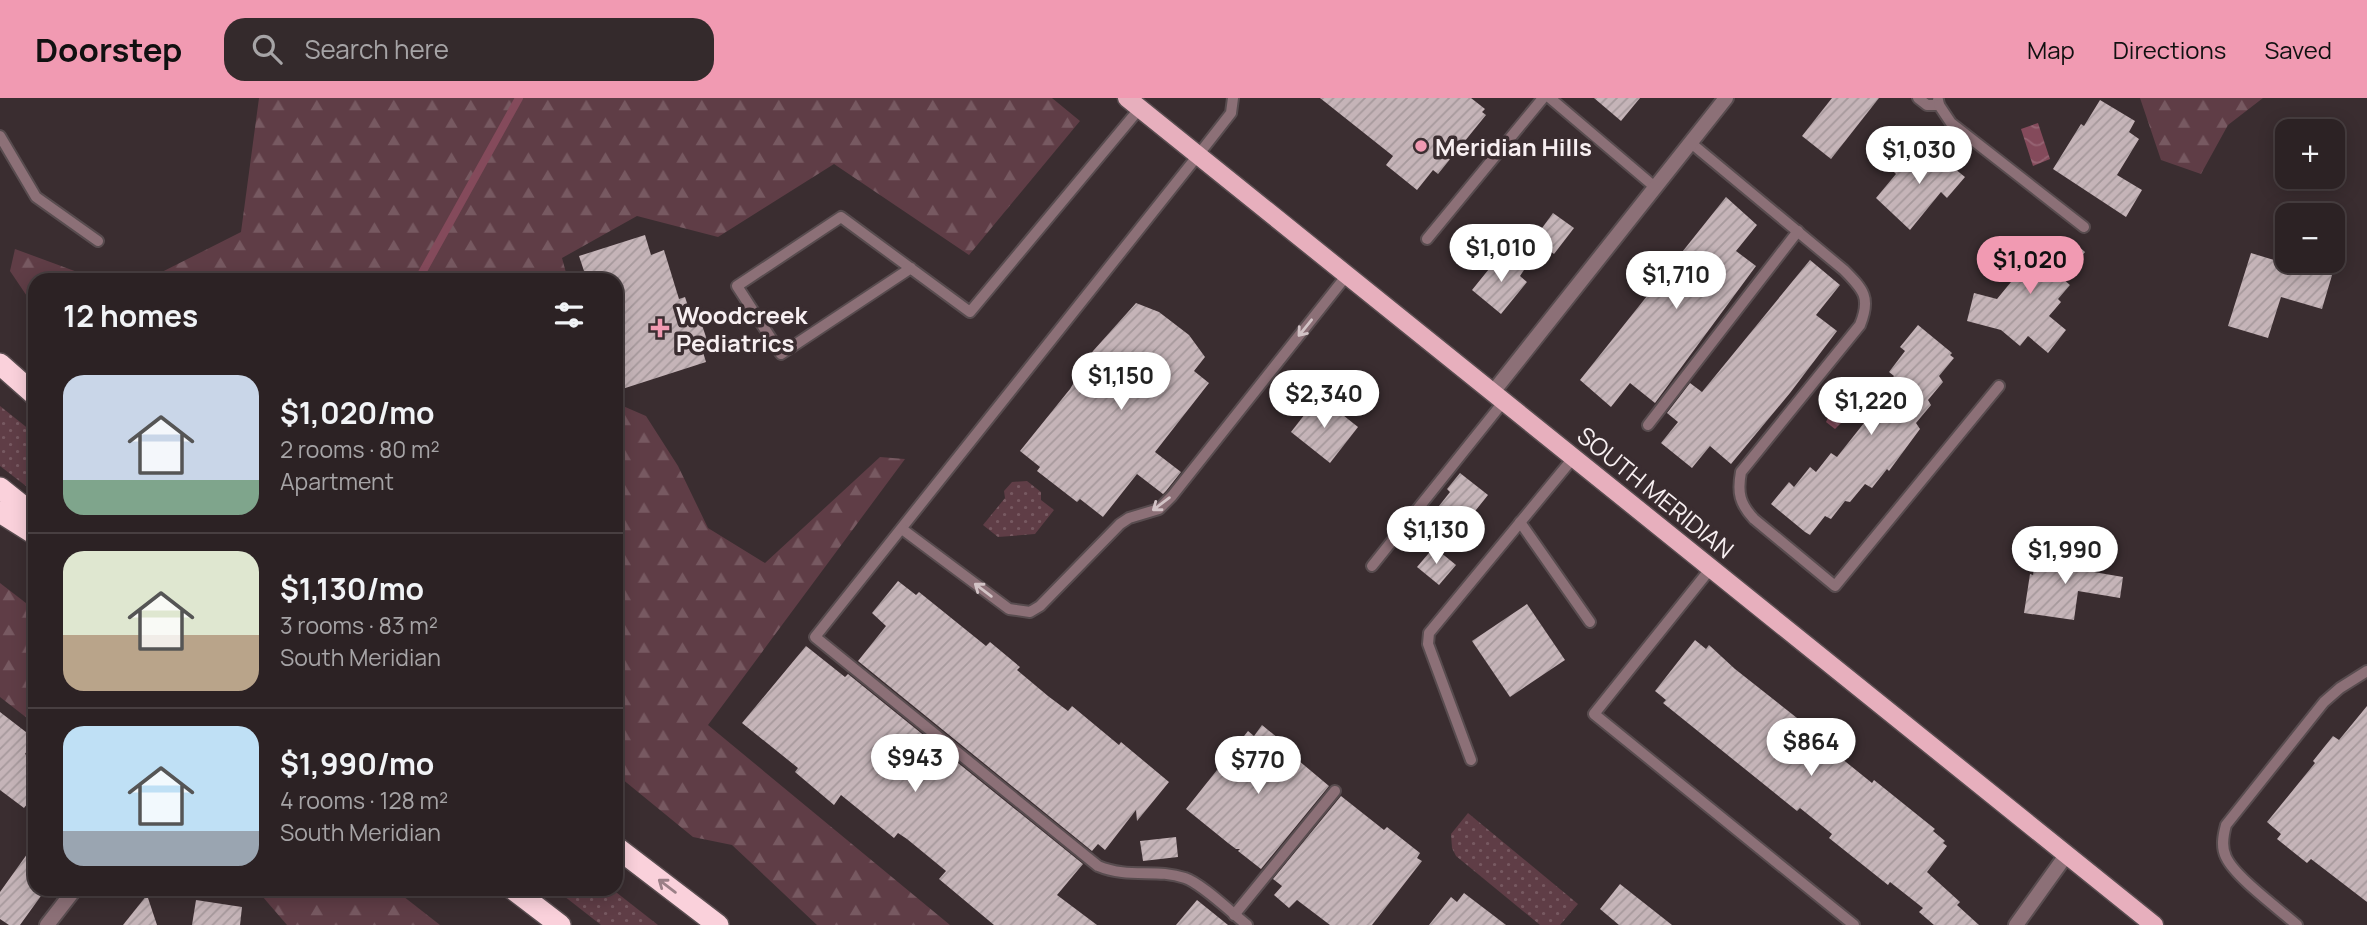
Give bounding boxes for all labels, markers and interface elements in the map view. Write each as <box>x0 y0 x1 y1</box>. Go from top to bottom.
search box <box>224 18 714 81</box>
text: Doorstep <box>35 27 182 72</box>
icon: search <box>248 30 286 68</box>
text: Search here <box>304 31 449 67</box>
text: Map <box>2027 33 2075 66</box>
text: Directions <box>2113 33 2226 66</box>
text: Saved <box>2264 33 2332 66</box>
map controls <box>2275 119 2345 273</box>
button: + <box>2275 119 2345 189</box>
pin: $1,030 <box>1862 126 1976 186</box>
place label: Meridian Hills <box>1435 130 1592 163</box>
text: $1,030 <box>1882 133 1956 165</box>
marker: Meridian Hills <box>1413 138 1429 154</box>
button: − <box>2275 203 2345 273</box>
pin: $1,010 <box>1444 225 1558 284</box>
text: $1,010 <box>1466 231 1536 263</box>
pin: $1,020 <box>1973 236 2087 296</box>
text: $1,020 <box>1993 243 2067 275</box>
pin: $1,710 <box>1619 252 1733 311</box>
text: $1,710 <box>1642 258 1710 290</box>
text: 12 homes <box>63 295 198 336</box>
icon: filters <box>550 296 588 334</box>
place label: Woodcreek Pediatrics <box>676 298 808 359</box>
marker: Woodcreek Pediatrics <box>650 318 670 338</box>
one-way arrow <box>1297 319 1312 337</box>
pin: $1,150 <box>1064 352 1178 412</box>
text: $1,150 <box>1088 359 1154 391</box>
pin: $2,340 <box>1267 370 1381 430</box>
text: $2,340 <box>1285 377 1363 409</box>
pin: $1,220 <box>1814 378 1928 437</box>
text: $1,220 <box>1834 384 1908 416</box>
text: $1,020/mo <box>280 392 435 433</box>
icon: home <box>119 403 203 487</box>
street label: SOUTH MERIDIAN <box>1571 419 1741 565</box>
text: 2 rooms · 80 m² <box>280 433 440 465</box>
text: Apartment <box>280 465 394 497</box>
one-way arrow <box>1152 496 1171 511</box>
pin: $1,130 <box>1379 506 1493 566</box>
text: $1,130 <box>1403 513 1469 545</box>
pin: $1,990 <box>2008 526 2122 586</box>
text: $1,990 <box>2028 533 2102 565</box>
text: $1,130/mo <box>280 568 424 609</box>
icon: home <box>119 579 203 663</box>
one-way arrow <box>974 582 993 597</box>
text: 3 rooms · 83 m² <box>280 609 438 641</box>
text: South Meridian <box>280 641 441 673</box>
pin: $864 <box>1770 718 1852 778</box>
text: $864 <box>1783 725 1839 757</box>
pin: $943 <box>874 734 956 794</box>
pin: $770 <box>1217 736 1299 796</box>
text: $943 <box>887 741 943 773</box>
text: $1,990/mo <box>280 743 434 784</box>
text: $770 <box>1231 743 1285 775</box>
icon: home <box>119 754 203 838</box>
text: 4 rooms · 128 m² <box>280 784 448 816</box>
text: South Meridian <box>280 816 441 848</box>
one-way arrow <box>658 878 677 893</box>

